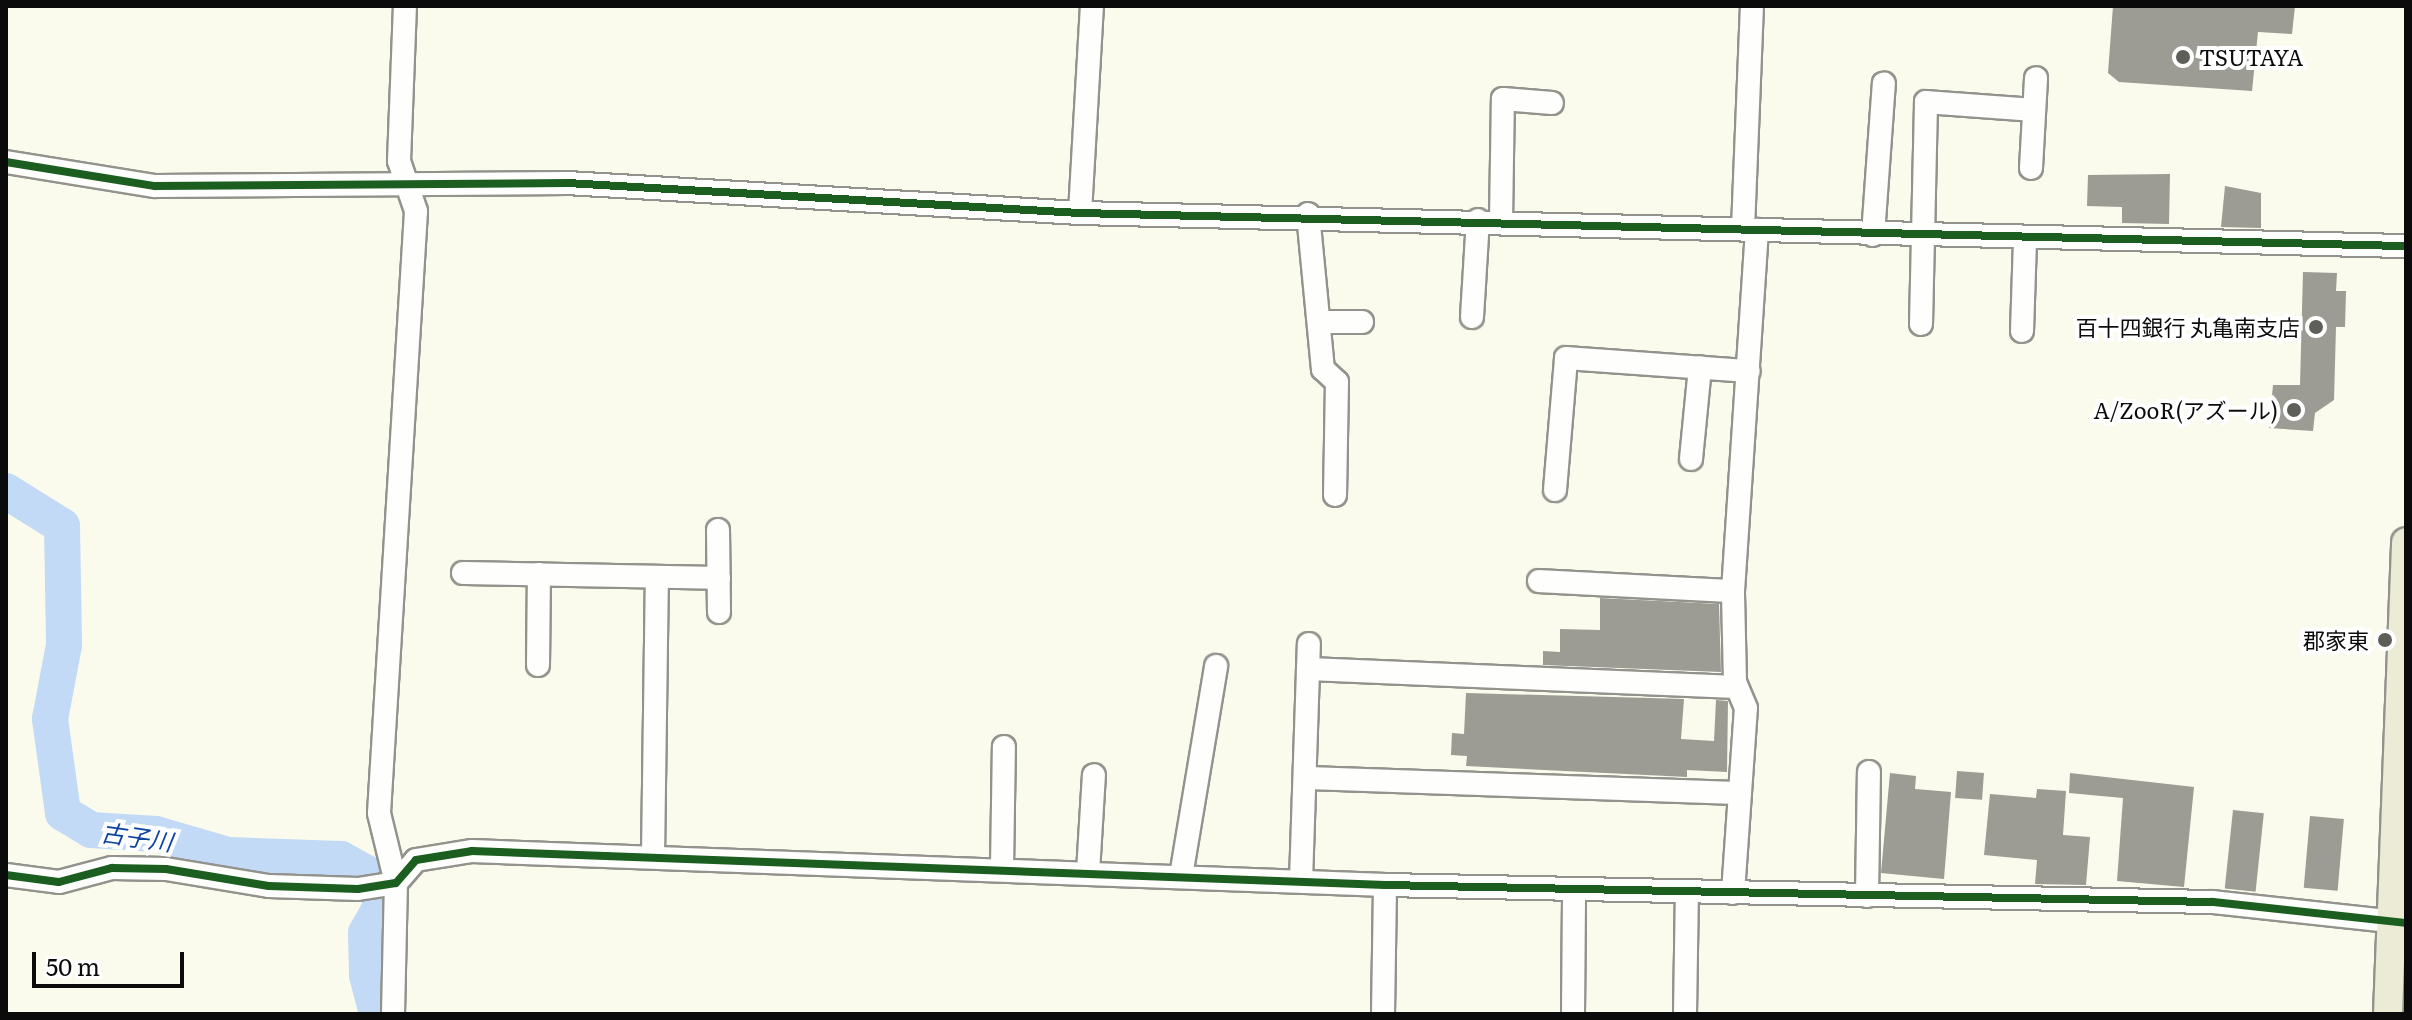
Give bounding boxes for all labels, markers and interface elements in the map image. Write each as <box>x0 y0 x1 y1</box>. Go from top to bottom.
place label: TSUTAYA <box>2199 44 2303 70</box>
marker: TSUTAYA <box>2174 48 2192 66</box>
place label: 百十四銀行 丸亀南支店 <box>2076 314 2300 340</box>
marker: 百十四銀行 丸亀南支店 <box>2307 318 2325 336</box>
place label: A/ZooR(アズール) <box>2094 397 2278 423</box>
marker: A/ZooR(アズール) <box>2285 401 2303 419</box>
place label: 郡家東 <box>2303 627 2369 653</box>
marker: 郡家東 <box>2376 631 2394 649</box>
water label: 古子川 <box>99 817 175 855</box>
scale bar <box>36 936 188 986</box>
text: 50 m <box>46 948 100 983</box>

